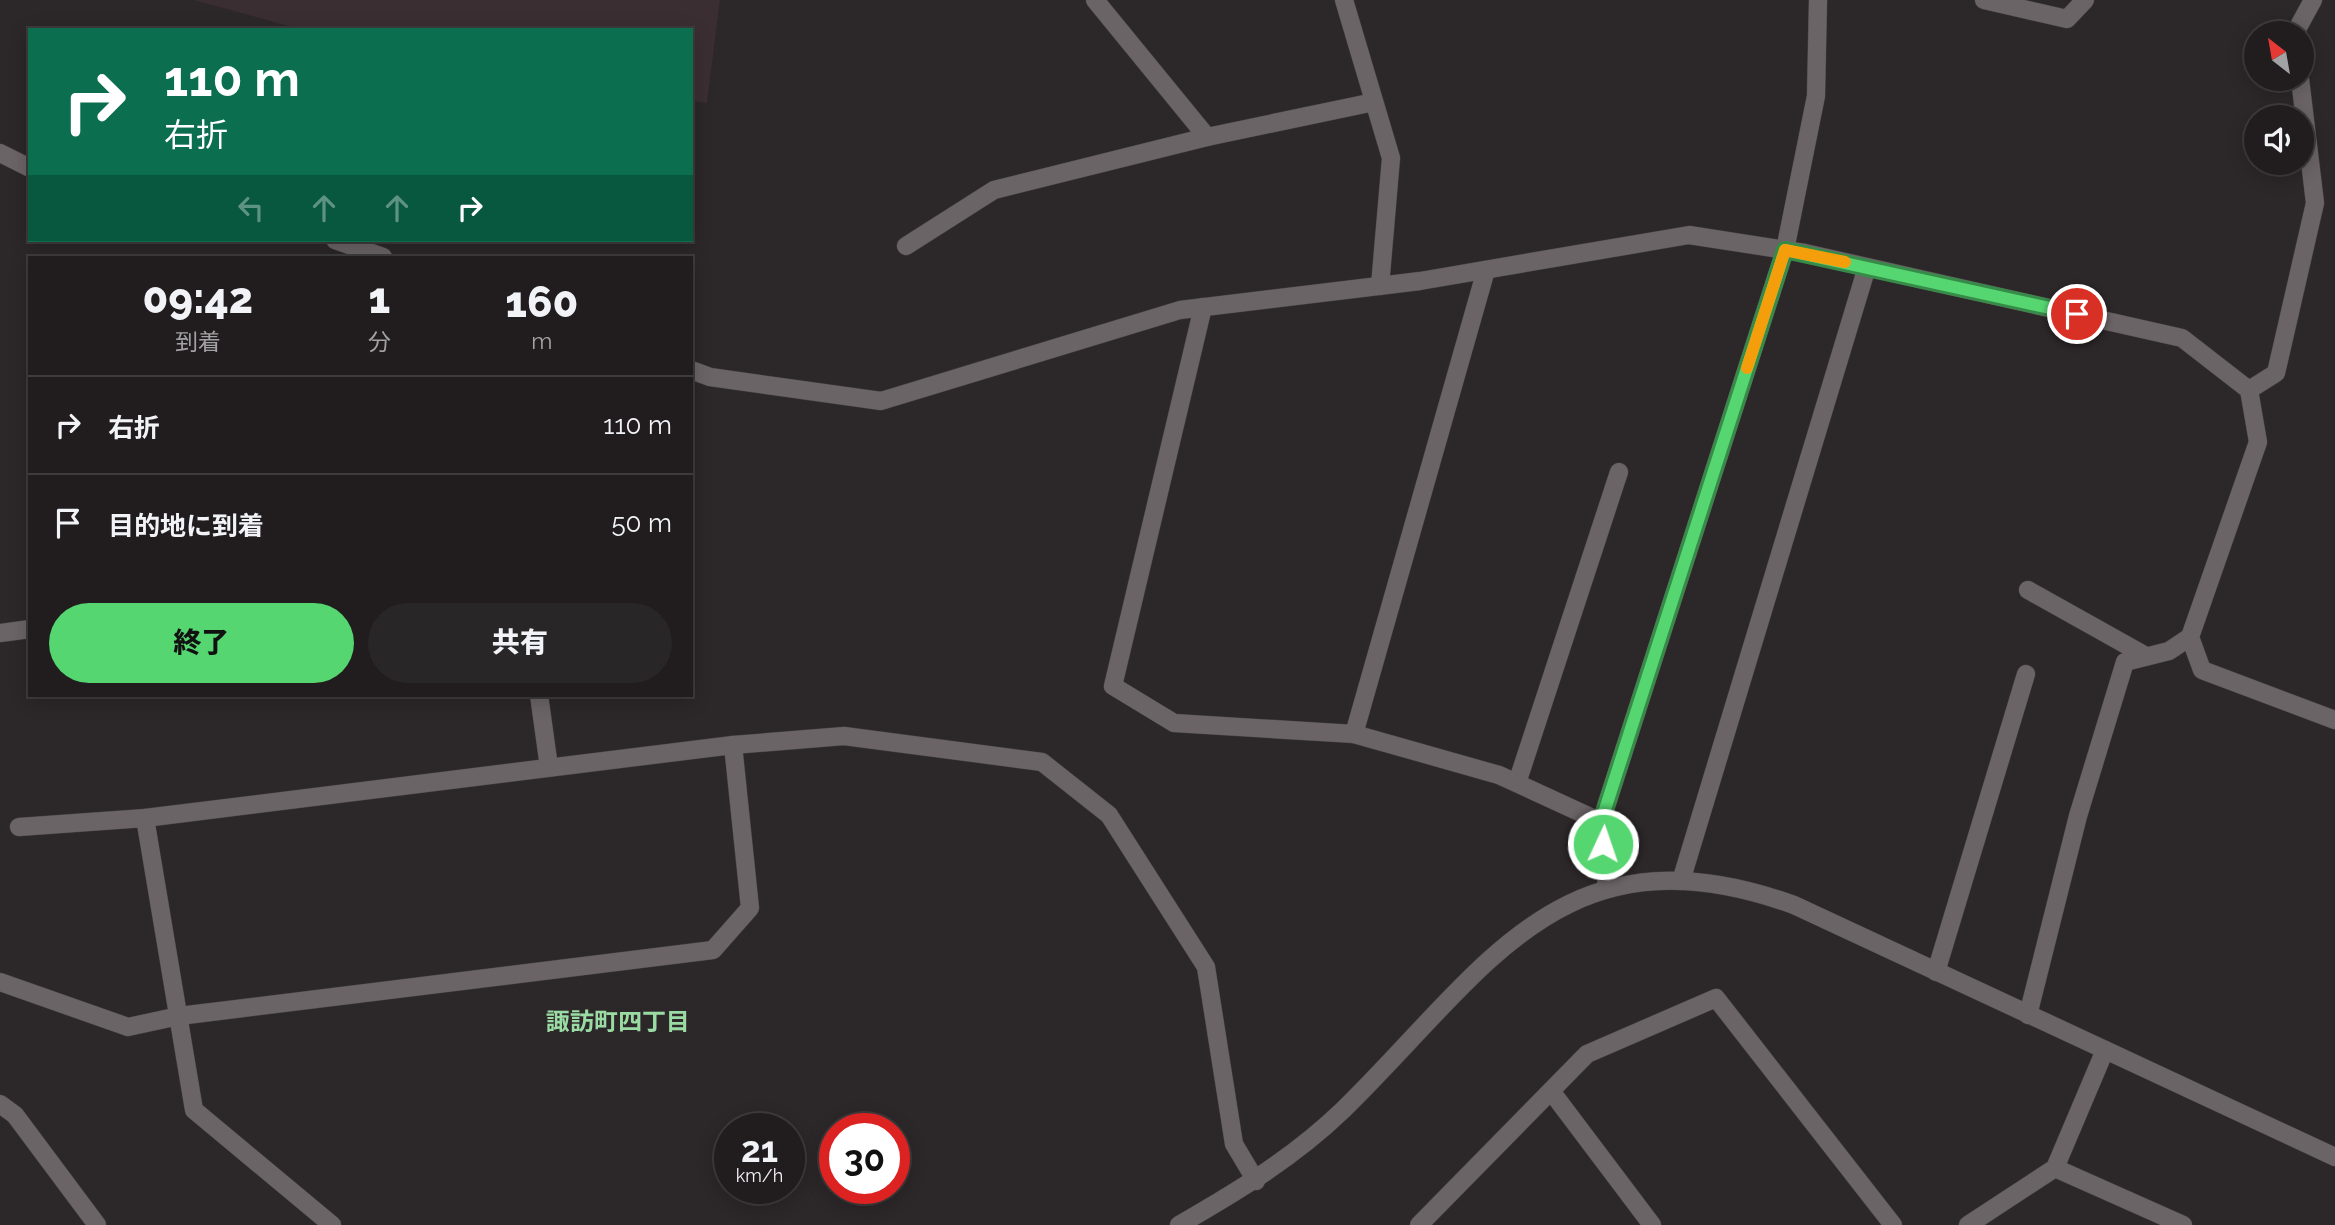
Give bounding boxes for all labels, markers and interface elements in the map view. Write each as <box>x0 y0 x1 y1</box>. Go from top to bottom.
north arrow <box>2244 21 2314 91</box>
map controls <box>2244 21 2314 175</box>
text: 110 m <box>164 50 300 107</box>
icon: right <box>49 56 140 147</box>
button: sound <box>2244 105 2314 175</box>
text: 右折 <box>164 116 228 153</box>
icon: left <box>232 189 270 227</box>
icon: ahead <box>305 189 343 227</box>
icon: ahead <box>378 189 416 227</box>
icon: right <box>451 189 489 227</box>
text: 09:42 <box>143 274 253 323</box>
text: 1 <box>368 274 390 323</box>
text: 160 <box>505 278 578 327</box>
pin <box>2047 284 2107 344</box>
icon: arrive <box>2058 295 2096 333</box>
text: m <box>531 327 552 354</box>
text: 到着 <box>175 328 221 355</box>
text: 分 <box>368 328 391 355</box>
icon: right <box>49 406 87 444</box>
text: 110 m <box>603 410 672 440</box>
text: 右折 <box>108 413 160 443</box>
icon: arrive <box>49 504 87 542</box>
text: 50 m <box>611 508 672 538</box>
text: 目的地に到着 <box>108 511 264 541</box>
button: 終了 <box>49 603 354 683</box>
button: 共有 <box>368 603 672 683</box>
position arrow <box>1566 807 1640 881</box>
district label: 諏訪町四丁目 <box>546 1007 690 1036</box>
speed limit sign: 30 <box>819 1113 910 1204</box>
text: 21 <box>741 1129 778 1170</box>
text: km/h <box>736 1165 783 1186</box>

